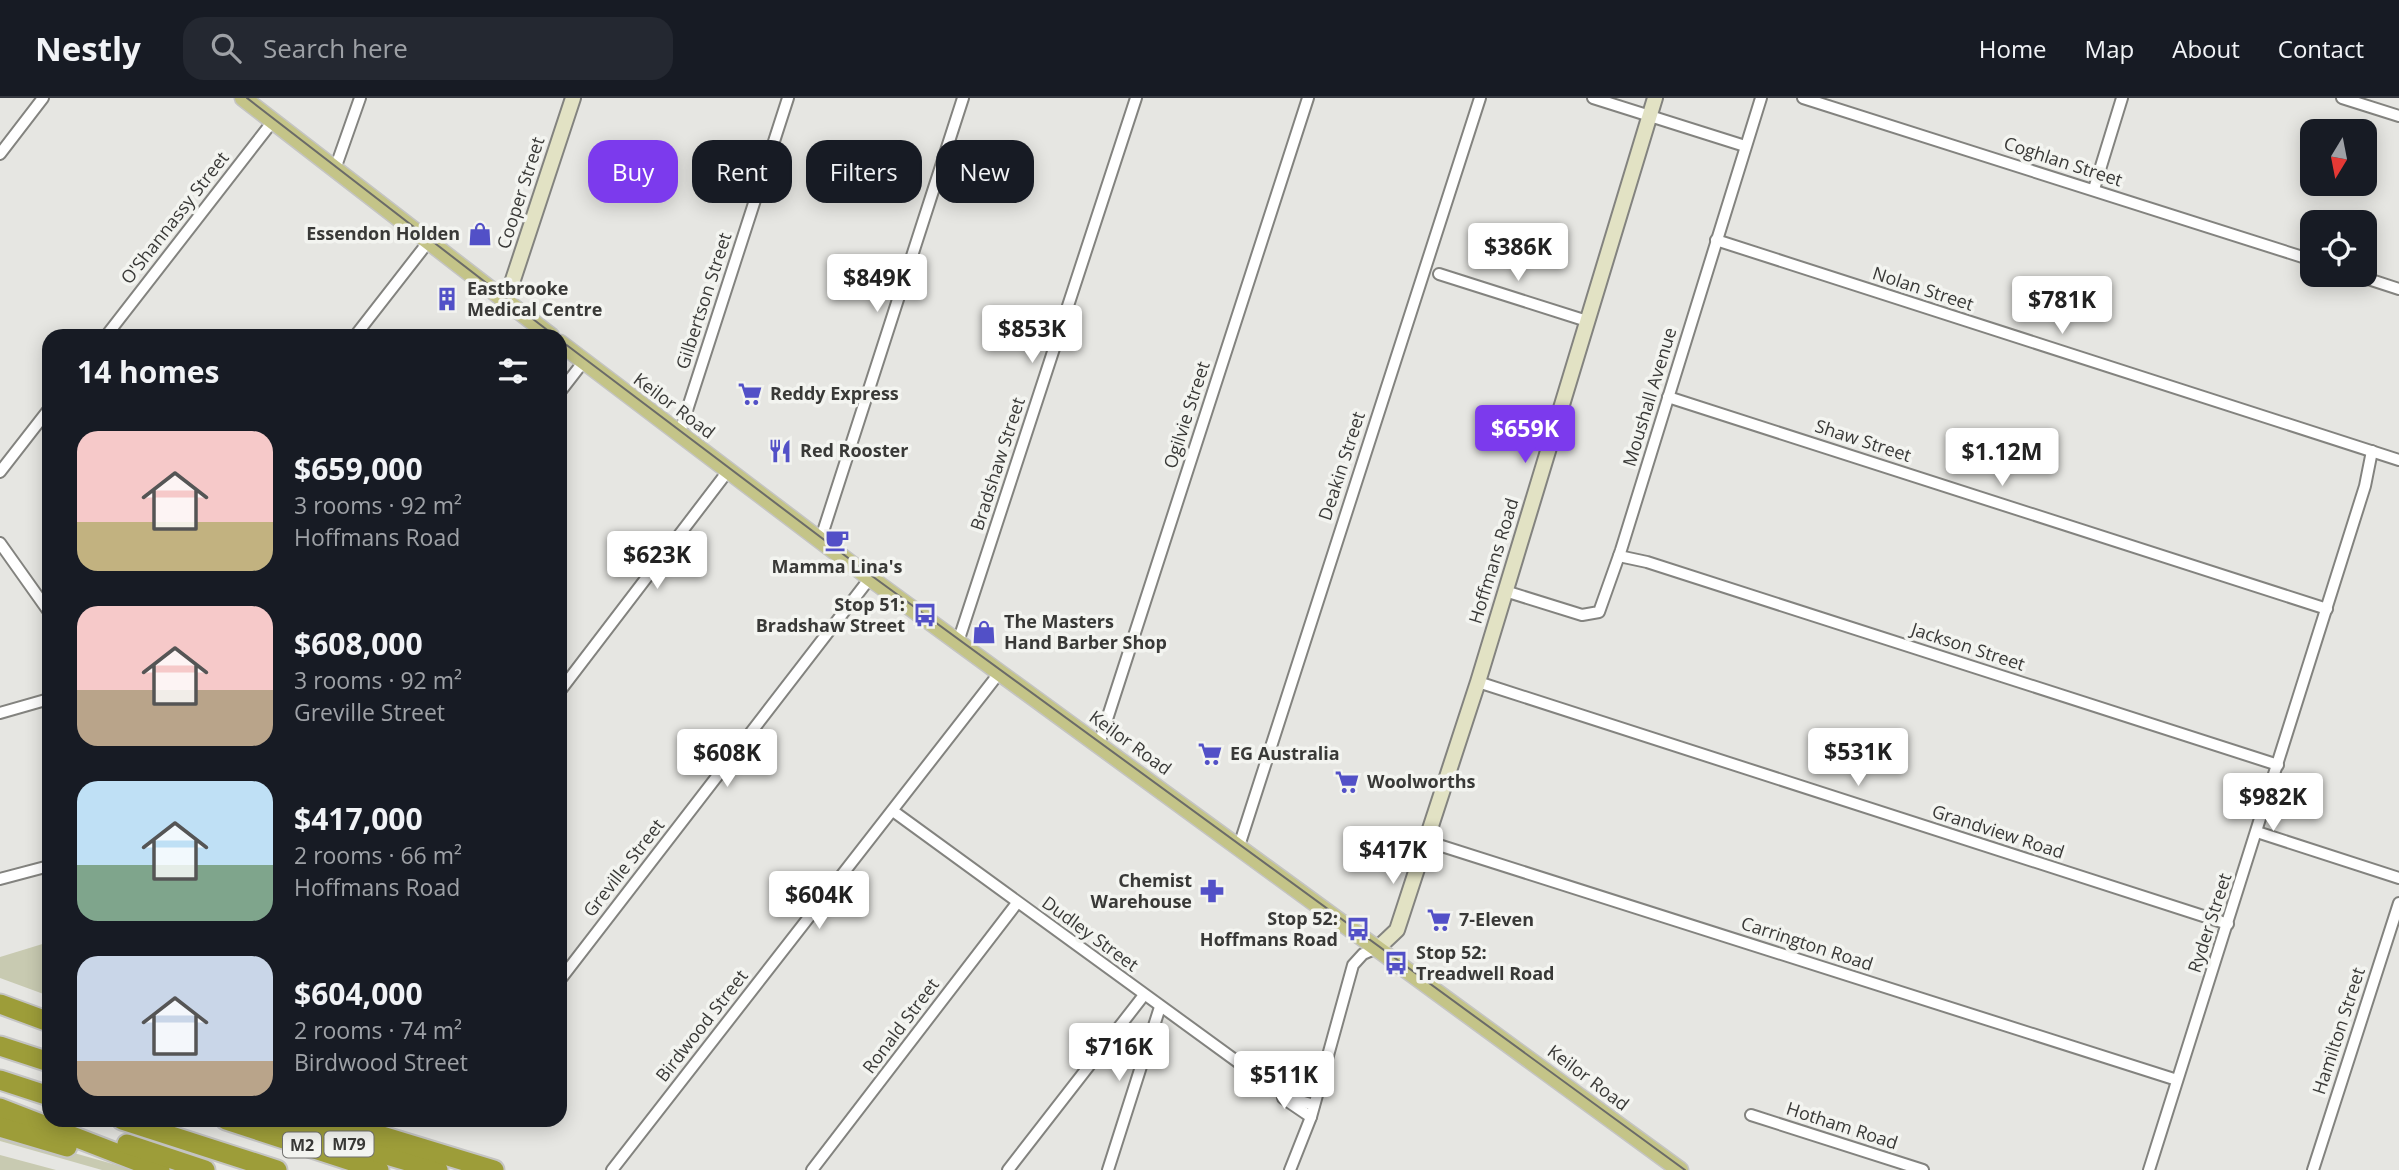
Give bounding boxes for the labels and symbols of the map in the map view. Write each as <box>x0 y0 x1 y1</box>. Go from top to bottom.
north arrow <box>2300 119 2376 196</box>
street label: Coghlan Street <box>2001 131 2126 192</box>
street label: Cooper Street <box>491 134 549 252</box>
street label: O'Shannassy Street <box>115 146 234 289</box>
shop icon: Essendon Holden <box>466 220 494 248</box>
place label: Essendon Holden <box>306 221 460 245</box>
pin: $386K <box>1469 223 1567 283</box>
street label: Gilbertson Street <box>670 229 736 372</box>
pin: $849K <box>828 254 926 314</box>
street label: Nolan Street <box>1870 260 1977 316</box>
place label: Eastbrooke Medical Centre <box>467 276 602 321</box>
pin: $781K <box>2013 276 2111 336</box>
building icon: Eastbrooke Medical Centre <box>433 285 461 313</box>
pin: $853K <box>983 306 1081 365</box>
street label: Moushall Avenue <box>1617 324 1682 469</box>
street label: Ogilvie Street <box>1157 358 1215 471</box>
street label: Keilor Road <box>629 367 720 444</box>
supermarket icon: Reddy Express <box>736 380 764 408</box>
place label: Reddy Express <box>770 381 899 405</box>
street label: Bradshaw Street <box>964 394 1030 533</box>
pin: $659K <box>1476 406 1574 465</box>
street label: Deakin Street <box>1312 408 1370 523</box>
street label: Shaw Street <box>1812 413 1914 467</box>
pin: $1.12M <box>1945 428 2059 488</box>
restaurant icon: Red Rooster <box>766 437 794 465</box>
place label: Red Rooster <box>800 438 908 462</box>
street label: Hoffmans Road <box>1463 495 1524 626</box>
cafe icon: Mamma Lina's <box>823 526 851 554</box>
pin: $623K <box>608 532 706 591</box>
place label: Mamma Lina's <box>772 554 902 578</box>
place label: Stop 51: Bradshaw Street <box>756 592 905 637</box>
bus stop icon: Stop 51: Bradshaw Street <box>911 601 939 629</box>
place label: The Masters Hand Barber Shop <box>1004 609 1167 654</box>
street label: Jackson Street <box>1906 616 2028 676</box>
shop icon: The Masters Hand Barber Shop <box>970 618 998 646</box>
street label: Keilor Road <box>1085 704 1176 780</box>
pin: $531K <box>1809 728 1907 788</box>
pin: $608K <box>678 730 776 789</box>
supermarket icon: EG Australia <box>1196 740 1224 768</box>
place label: EG Australia <box>1230 741 1340 765</box>
supermarket icon: Woolworths <box>1333 768 1361 796</box>
place label: Woolworths <box>1367 769 1476 793</box>
pin: $982K <box>2224 774 2322 833</box>
street label: Grandview Road <box>1929 798 2068 864</box>
street label: Greville Street <box>577 813 669 921</box>
pin: $417K <box>1344 826 1442 886</box>
place label: Chemist Warehouse <box>1091 868 1192 913</box>
street label: Ryder Street <box>2182 870 2236 976</box>
pin: $604K <box>770 872 868 931</box>
pharmacy icon: Chemist Warehouse <box>1198 877 1226 905</box>
street label: Dudley Street <box>1038 890 1144 976</box>
place label: Stop 52: Hoffmans Road <box>1200 906 1338 951</box>
supermarket icon: 7-Eleven <box>1425 906 1453 934</box>
place label: 7-Eleven <box>1459 907 1534 931</box>
street label: Carrington Road <box>1738 910 1876 976</box>
bus stop icon: Stop 52: Hoffmans Road <box>1344 915 1372 943</box>
place label: Stop 52: Treadwell Road <box>1416 940 1555 985</box>
bus stop icon: Stop 52: Treadwell Road <box>1382 949 1410 977</box>
street label: Birdwood Street <box>650 964 753 1086</box>
street label: Hamilton Street <box>2306 964 2370 1097</box>
street label: Ronald Street <box>856 973 944 1078</box>
pin: $716K <box>1070 1024 1168 1083</box>
street label: Keilor Road <box>1543 1039 1634 1116</box>
pin: $511K <box>1235 1052 1333 1111</box>
street label: Hotham Road <box>1784 1096 1901 1154</box>
road number: M79 <box>324 1132 374 1156</box>
road number: M2 <box>283 1133 321 1158</box>

